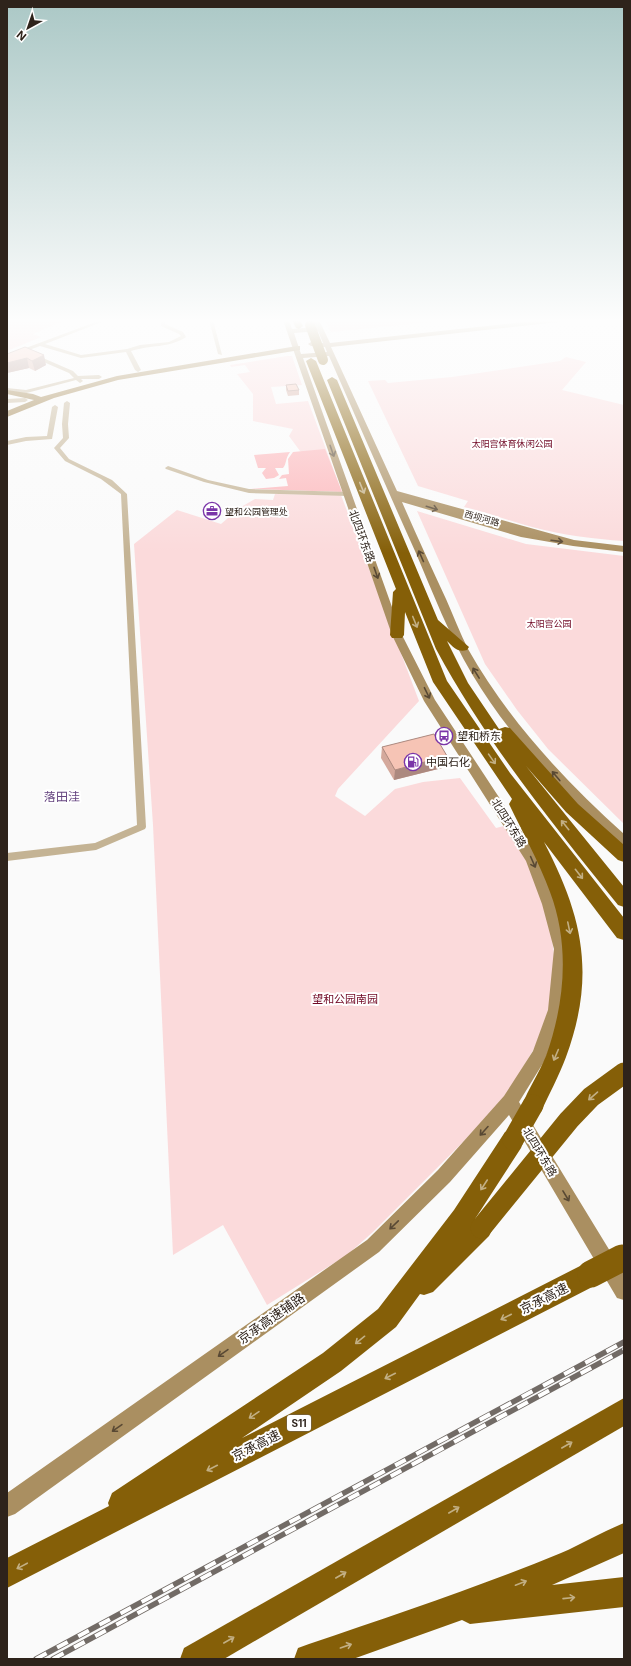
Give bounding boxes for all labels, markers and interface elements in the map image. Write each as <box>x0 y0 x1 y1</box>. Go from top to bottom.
north arrow <box>8 8 48 48</box>
text: N <box>14 28 29 44</box>
park label: 太阳宫体育休闲公园 <box>471 438 553 449</box>
one-way arrow <box>329 445 337 457</box>
one-way arrow <box>358 482 366 494</box>
office icon: 望和公园管理处 <box>202 501 222 521</box>
one-way arrow <box>425 505 438 512</box>
place label: 望和公园管理处 <box>225 506 288 517</box>
street label: 北四环东路 <box>346 508 378 564</box>
street label: 西坝河路 <box>463 508 501 528</box>
one-way arrow <box>550 538 563 545</box>
one-way arrow <box>417 550 424 562</box>
one-way arrow <box>373 567 380 580</box>
one-way arrow <box>411 616 419 628</box>
park label: 太阳宫公园 <box>526 618 572 629</box>
one-way arrow <box>472 668 481 679</box>
one-way arrow <box>423 687 431 699</box>
bus stop icon: 望和桥东 <box>434 726 454 746</box>
place label: 望和桥东 <box>457 729 501 743</box>
fuel station icon: 中国石化 <box>403 752 423 772</box>
one-way arrow <box>488 753 496 764</box>
place label: 中国石化 <box>426 755 470 769</box>
one-way arrow <box>552 770 561 781</box>
district label: 落田洼 <box>44 789 80 804</box>
street label: 北四环东路 <box>488 796 530 850</box>
one-way arrow <box>560 820 569 831</box>
one-way arrow <box>530 856 537 868</box>
one-way arrow <box>575 868 584 879</box>
one-way arrow <box>565 921 573 934</box>
park label: 望和公园南园 <box>312 992 378 1006</box>
one-way arrow <box>552 1049 559 1061</box>
one-way arrow <box>587 1092 598 1101</box>
street label: 北四环东路 <box>520 1125 560 1179</box>
one-way arrow <box>479 1126 489 1136</box>
one-way arrow <box>480 1179 488 1190</box>
one-way arrow <box>563 1190 571 1202</box>
one-way arrow <box>389 1220 399 1230</box>
street label: 京承高速 <box>517 1279 571 1317</box>
street label: 京承高速辅路 <box>234 1289 308 1347</box>
one-way arrow <box>500 1314 512 1321</box>
one-way arrow <box>354 1336 365 1344</box>
one-way arrow <box>217 1349 228 1357</box>
one-way arrow <box>385 1373 397 1381</box>
one-way arrow <box>249 1411 260 1419</box>
road number: S11 <box>287 1415 311 1431</box>
one-way arrow <box>112 1424 123 1432</box>
street label: 京承高速 <box>229 1426 283 1464</box>
one-way arrow <box>560 1440 572 1448</box>
one-way arrow <box>207 1464 219 1472</box>
one-way arrow <box>448 1505 460 1513</box>
one-way arrow <box>16 1562 28 1570</box>
one-way arrow <box>335 1570 347 1578</box>
one-way arrow <box>515 1578 527 1586</box>
one-way arrow <box>562 1594 575 1602</box>
one-way arrow <box>223 1635 235 1643</box>
one-way arrow <box>340 1642 352 1650</box>

